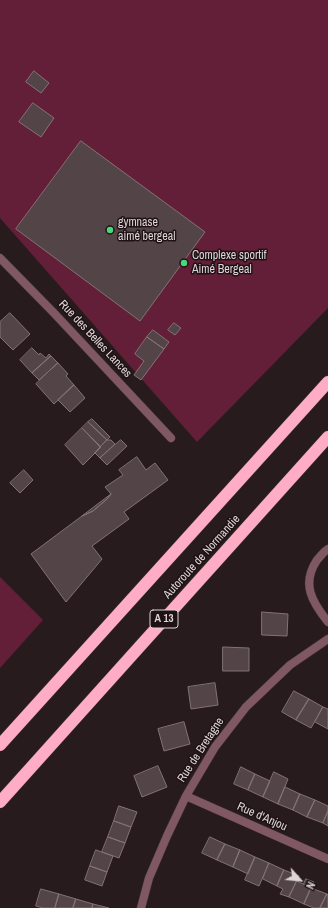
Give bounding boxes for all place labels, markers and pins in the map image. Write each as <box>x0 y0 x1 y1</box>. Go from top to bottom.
place label: gymnase aimé bergeal <box>118 216 175 244</box>
marker: gymnase aimé bergeal <box>105 225 115 235</box>
place label: Complexe sportif Aimé Bergeal <box>192 249 266 277</box>
marker: Complexe sportif Aimé Bergeal <box>179 258 189 268</box>

